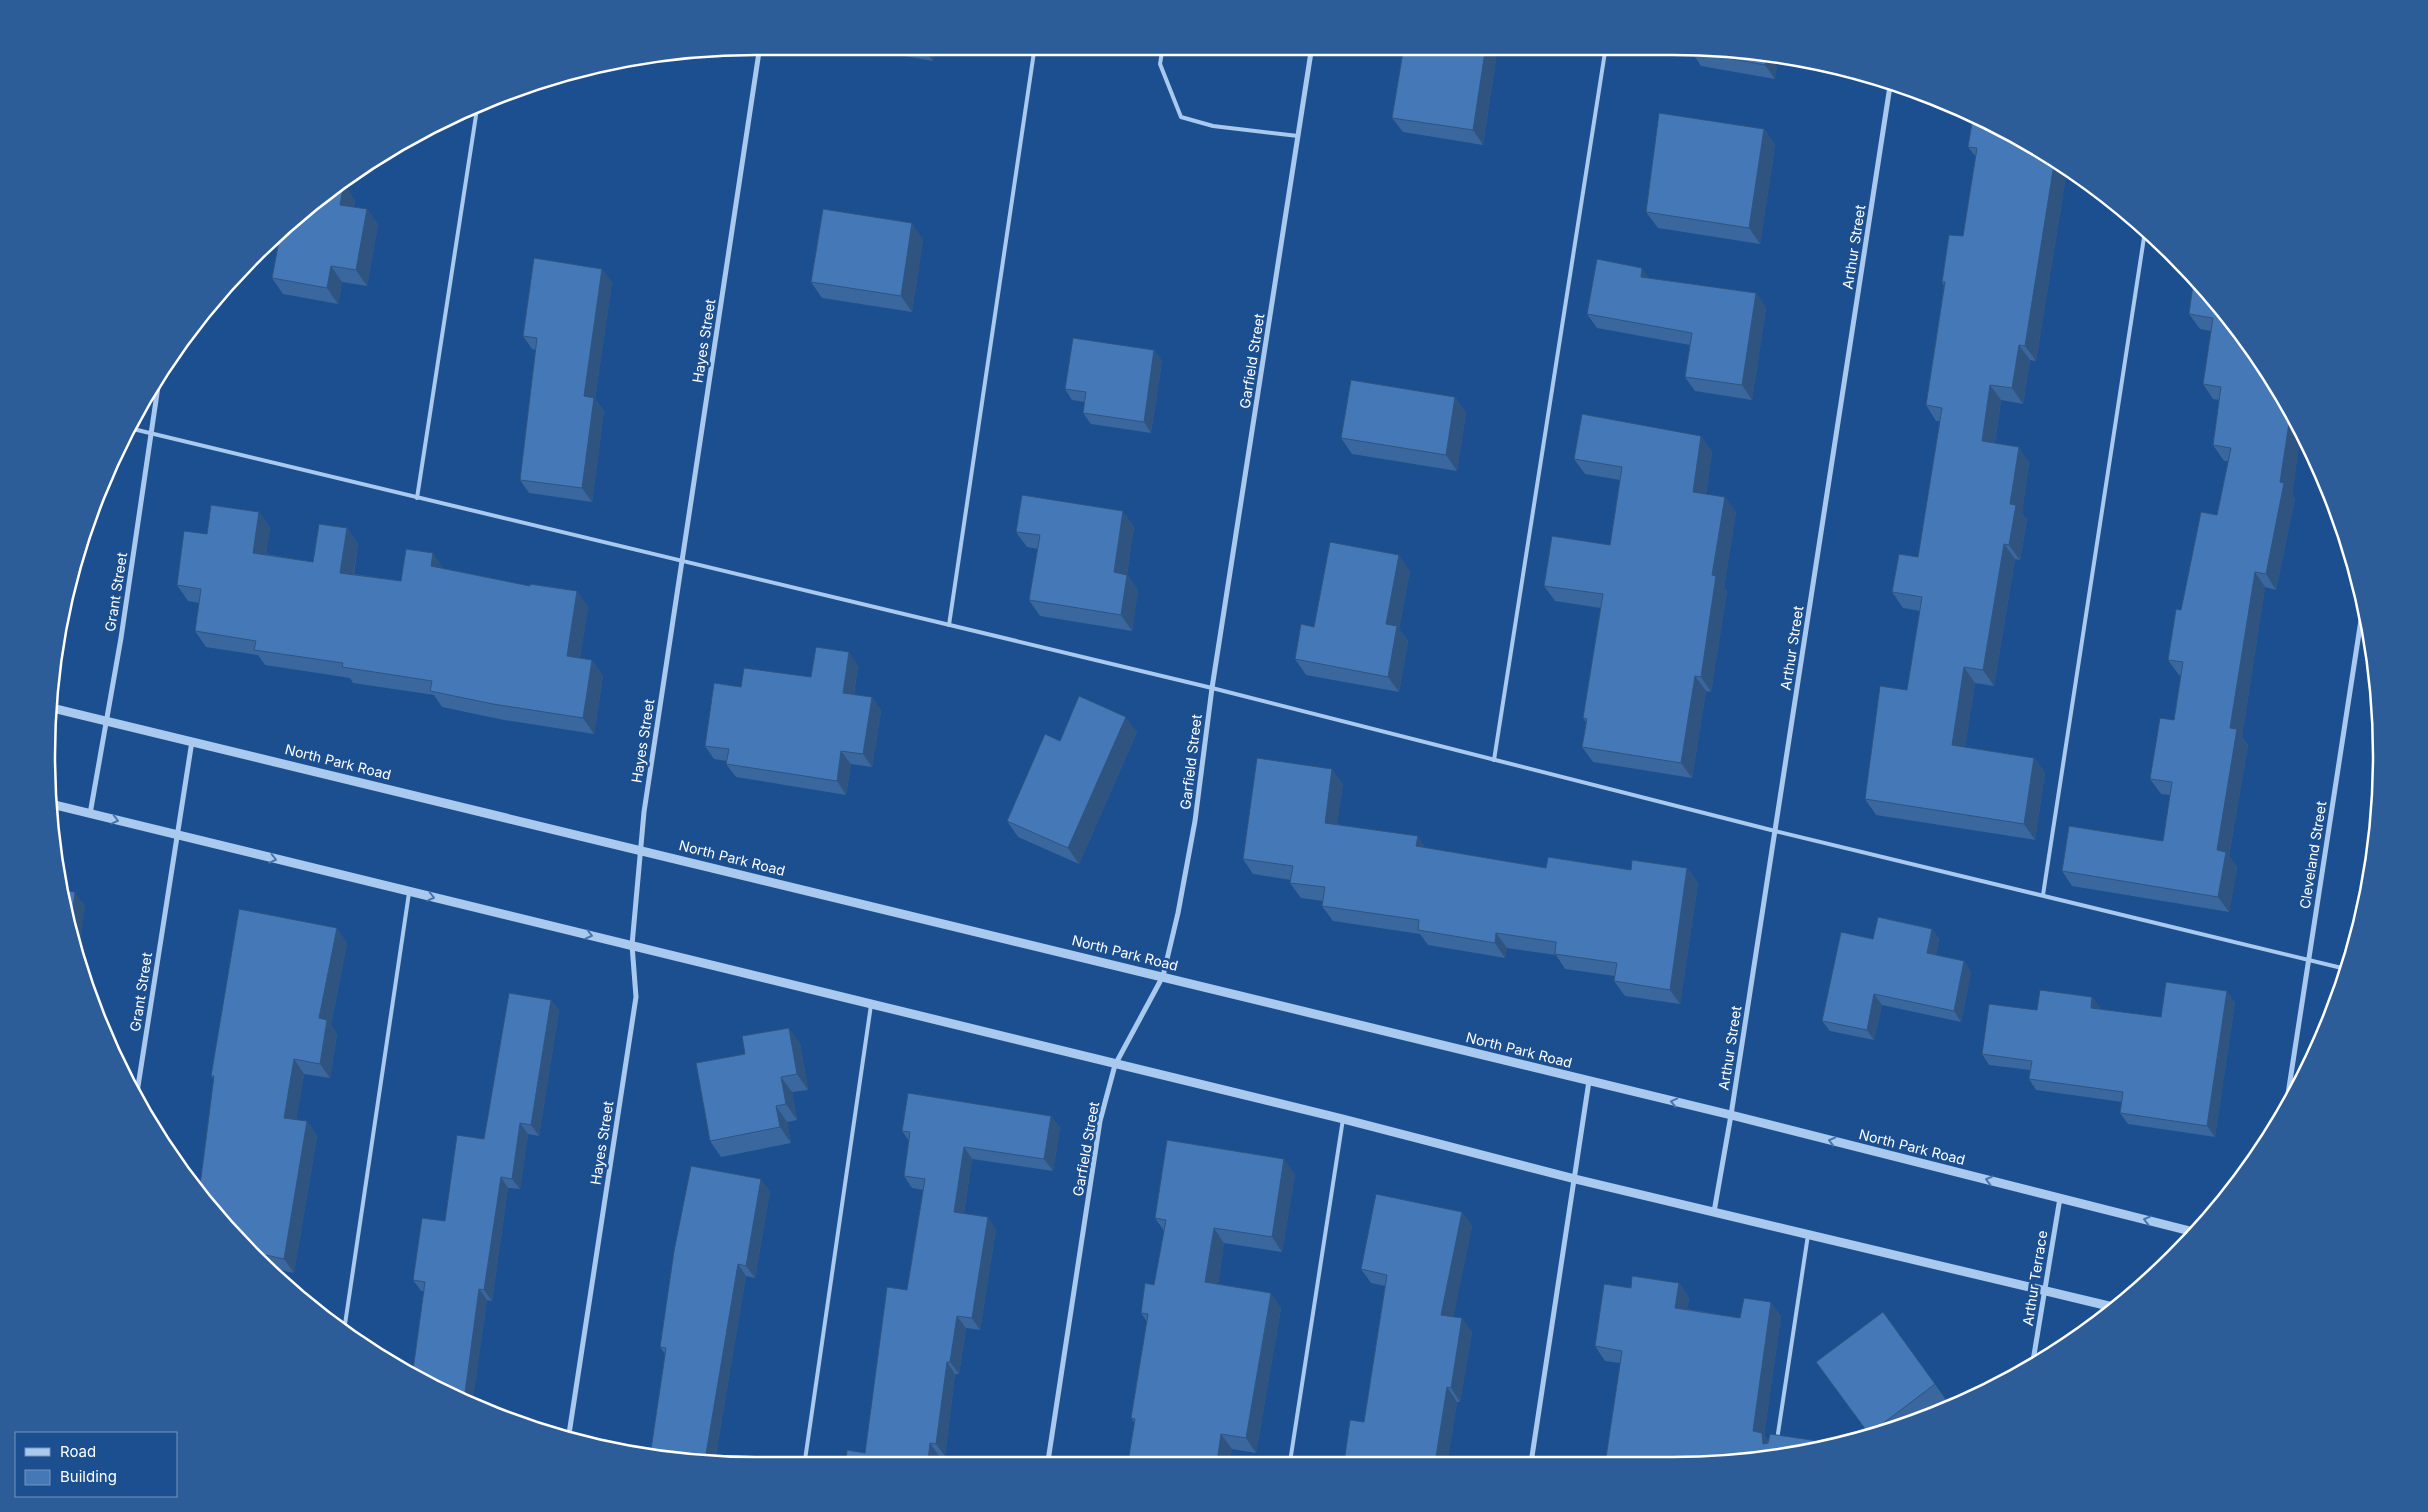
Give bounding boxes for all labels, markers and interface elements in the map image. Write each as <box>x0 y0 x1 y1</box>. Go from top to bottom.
street label: Arthur Street <box>1838 203 1869 290</box>
street label: Hayes Street <box>688 297 719 384</box>
street label: Garfield Street <box>1236 312 1267 410</box>
street label: Grant Street <box>101 551 130 633</box>
street label: Arthur Street <box>1776 604 1807 691</box>
street label: Hayes Street <box>627 697 658 784</box>
street label: Garfield Street <box>1176 713 1205 811</box>
street label: North Park Road <box>283 740 393 783</box>
street label: Cleveland Street <box>2296 799 2329 910</box>
one-way arrow <box>111 814 120 825</box>
street label: North Park Road <box>677 836 787 879</box>
one-way arrow <box>269 853 278 864</box>
one-way arrow <box>427 891 436 902</box>
one-way arrow <box>584 929 593 940</box>
street label: North Park Road <box>1070 931 1180 974</box>
street label: Grant Street <box>126 951 155 1033</box>
street label: Arthur Street <box>1714 1004 1745 1091</box>
street label: North Park Road <box>1464 1028 1574 1071</box>
one-way arrow <box>1670 1097 1679 1108</box>
street label: Hayes Street <box>586 1099 617 1186</box>
street label: Garfield Street <box>1069 1100 1102 1198</box>
street label: North Park Road <box>1857 1125 1967 1168</box>
one-way arrow <box>1828 1136 1836 1146</box>
one-way arrow <box>1985 1175 1994 1186</box>
one-way arrow <box>2143 1215 2152 1226</box>
street label: Arthur Terrace <box>2019 1229 2050 1327</box>
legend <box>15 1432 178 1497</box>
text: Road <box>60 1442 96 1461</box>
text: Building <box>60 1467 117 1486</box>

